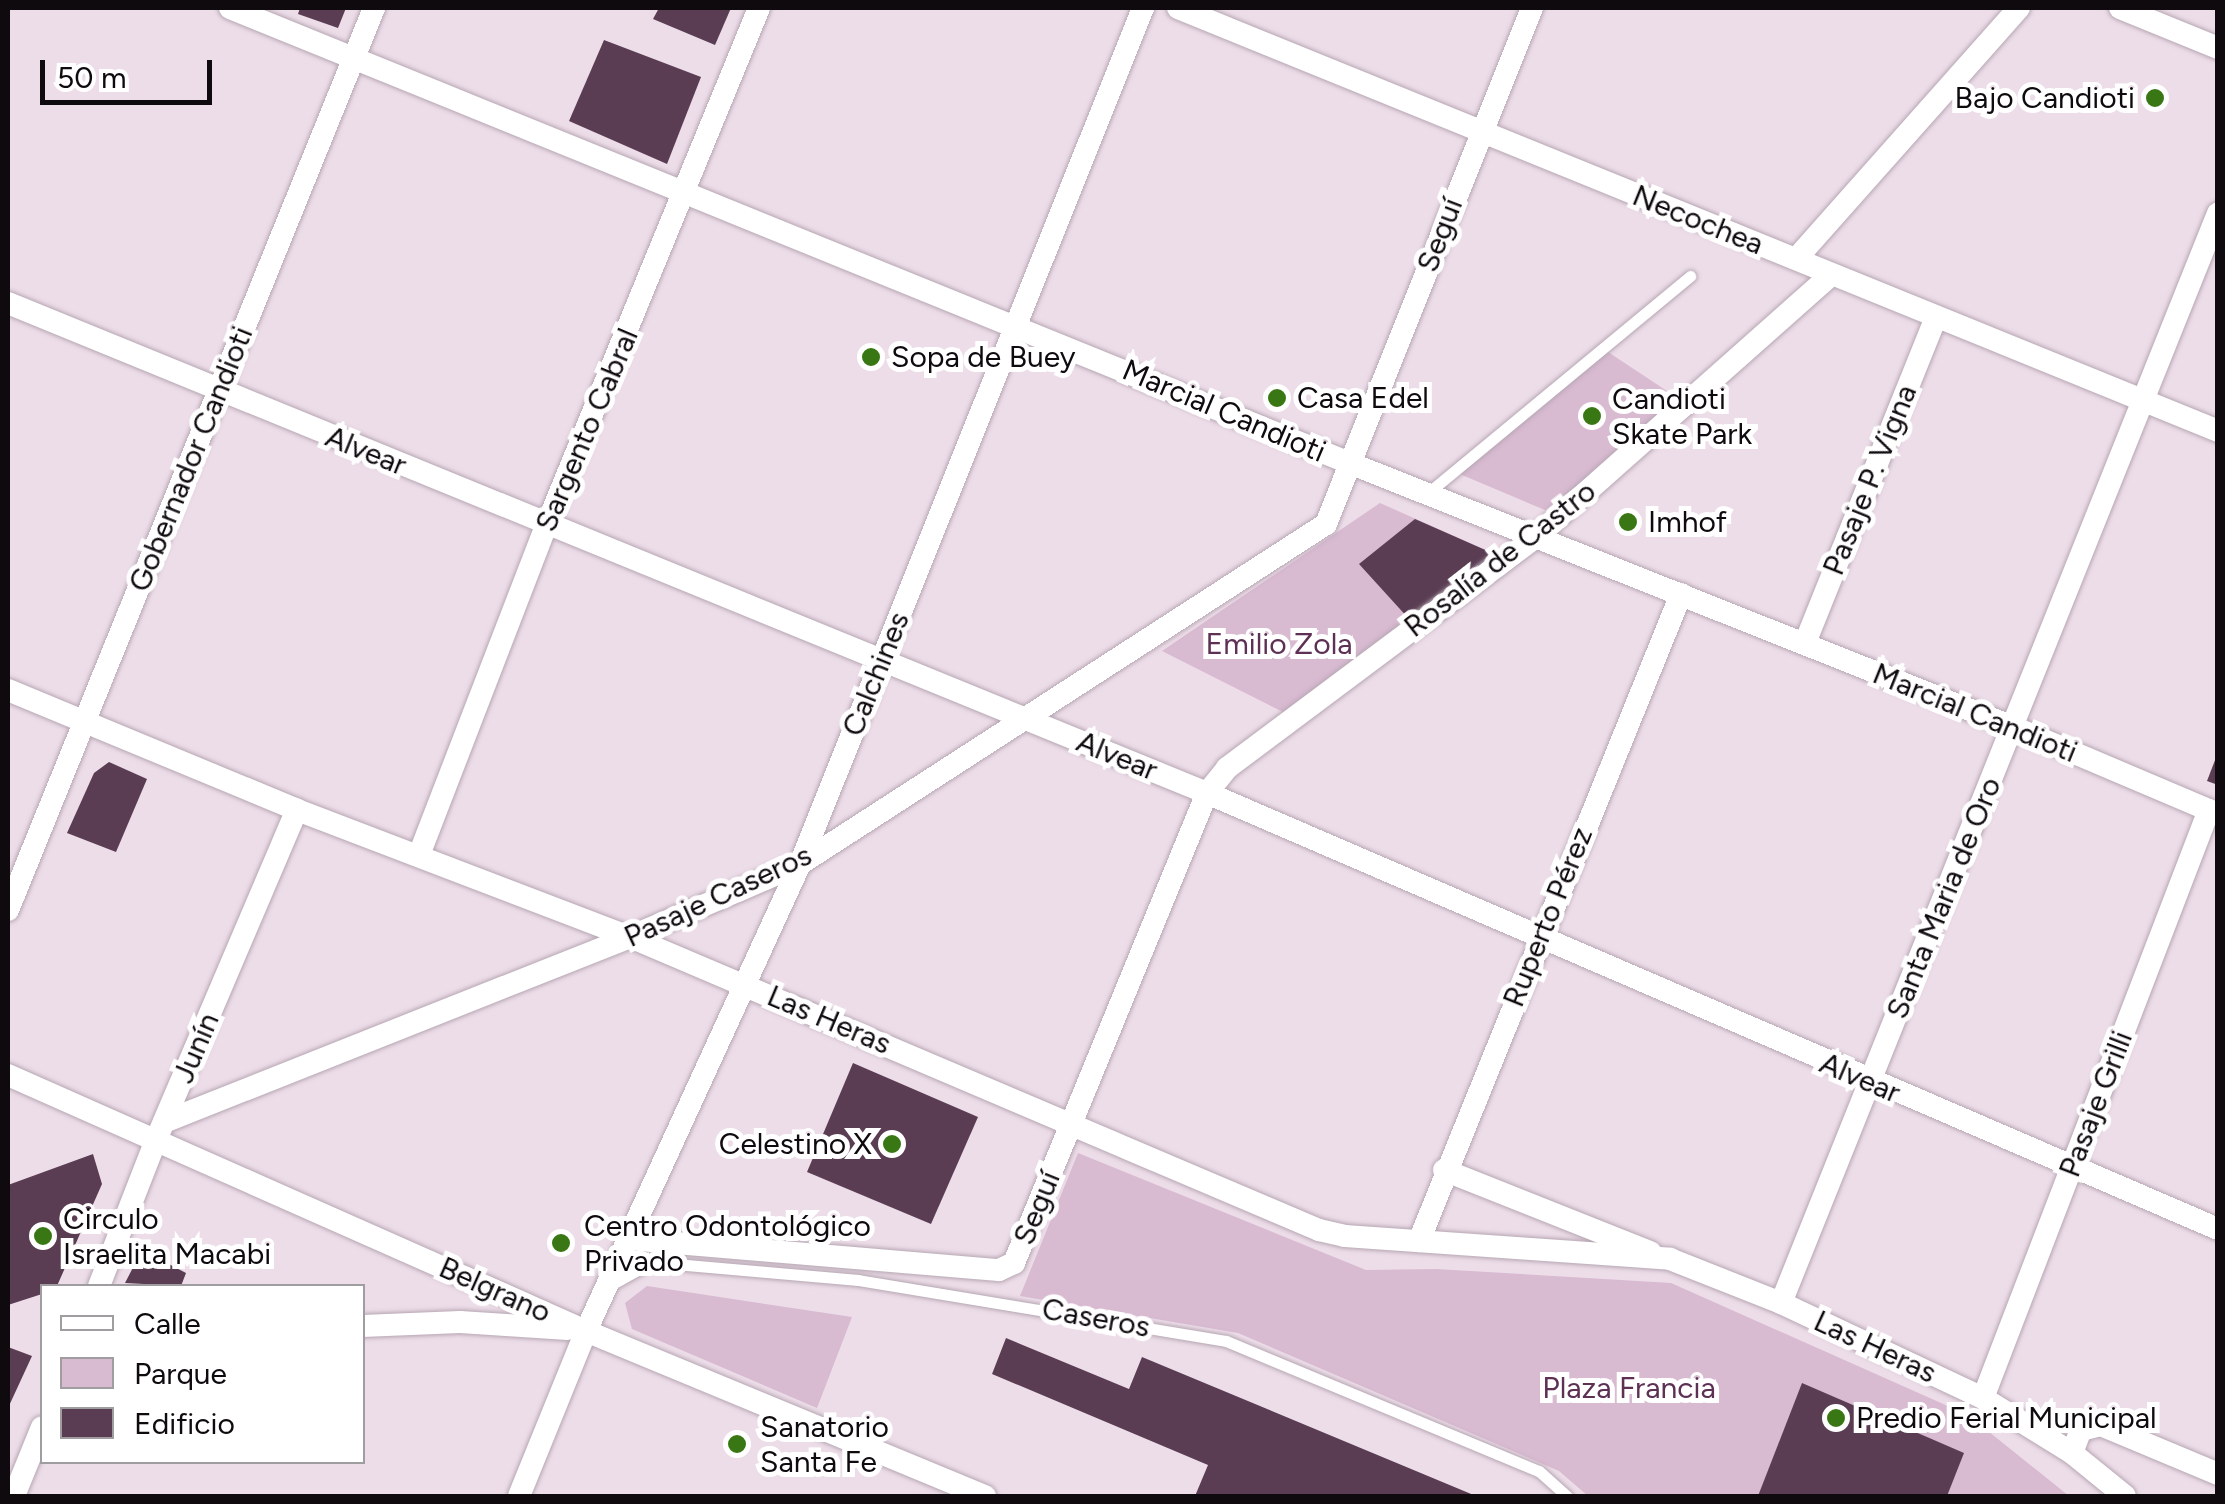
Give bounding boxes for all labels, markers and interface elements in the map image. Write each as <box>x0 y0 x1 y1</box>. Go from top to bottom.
scale bar <box>45 40 218 102</box>
text: 50 m <box>57 59 126 96</box>
place label: Bajo Candioti <box>1955 80 2135 116</box>
marker: Bajo Candioti <box>2144 87 2166 109</box>
street label: Necochea <box>1627 177 1769 263</box>
street label: Seguí <box>1410 193 1470 277</box>
street label: Gobernador Candioti <box>121 321 261 597</box>
street label: Sargento Cabral <box>528 323 646 537</box>
place label: Sopa de Buey <box>891 339 1075 375</box>
marker: Sopa de Buey <box>860 346 882 368</box>
street label: Marcial Candioti <box>1117 352 1331 470</box>
place label: Casa Edel <box>1297 380 1429 416</box>
street label: Pasaje P. Vigna <box>1815 380 1925 580</box>
place label: Candioti Skate Park <box>1612 381 1752 452</box>
marker: Casa Edel <box>1266 387 1288 409</box>
marker: Candioti Skate Park <box>1581 405 1603 427</box>
street label: Alvear <box>320 419 412 483</box>
street label: Rosalía de Castro <box>1397 473 1603 645</box>
place label: Imhof <box>1648 504 1727 540</box>
marker: Imhof <box>1617 511 1639 533</box>
street label: Calchines <box>835 607 917 741</box>
park label: Emilio Zola <box>1205 626 1353 662</box>
street label: Marcial Candioti <box>1868 656 2082 770</box>
street label: Alvear <box>1071 724 1163 788</box>
street label: Santa Maria de Oro <box>1879 772 2009 1024</box>
street label: Ruperto Pérez <box>1496 822 1600 1012</box>
street label: Pasaje Caseros <box>619 837 817 955</box>
street label: Las Heras <box>762 978 896 1062</box>
street label: Junín <box>165 1008 227 1088</box>
street label: Pasaje Grilli <box>2052 1026 2140 1182</box>
street label: Alvear <box>1814 1045 1906 1111</box>
place label: Celestino X <box>719 1126 872 1162</box>
marker: Celestino X <box>881 1133 903 1155</box>
street label: Seguí <box>1006 1166 1068 1250</box>
place label: Circulo Israelita Macabi <box>63 1201 271 1272</box>
place label: Centro Odontológico Privado <box>584 1208 871 1278</box>
marker: Circulo Israelita Macabi <box>32 1225 54 1247</box>
marker: Centro Odontológico Privado <box>548 1230 574 1256</box>
street label: Belgrano <box>434 1249 556 1331</box>
legend <box>40 1284 365 1464</box>
street label: Caseros <box>1039 1291 1153 1345</box>
street label: Las Heras <box>1808 1303 1942 1391</box>
text: Calle <box>134 1305 201 1342</box>
text: Parque <box>134 1355 227 1392</box>
park label: Plaza Francia <box>1542 1370 1716 1406</box>
place label: Predio Ferial Municipal <box>1856 1400 2157 1436</box>
text: Edificio <box>134 1405 235 1442</box>
marker: Predio Ferial Municipal <box>1825 1407 1847 1429</box>
place label: Sanatorio Santa Fe <box>760 1409 889 1480</box>
marker: Sanatorio Santa Fe <box>724 1431 750 1457</box>

